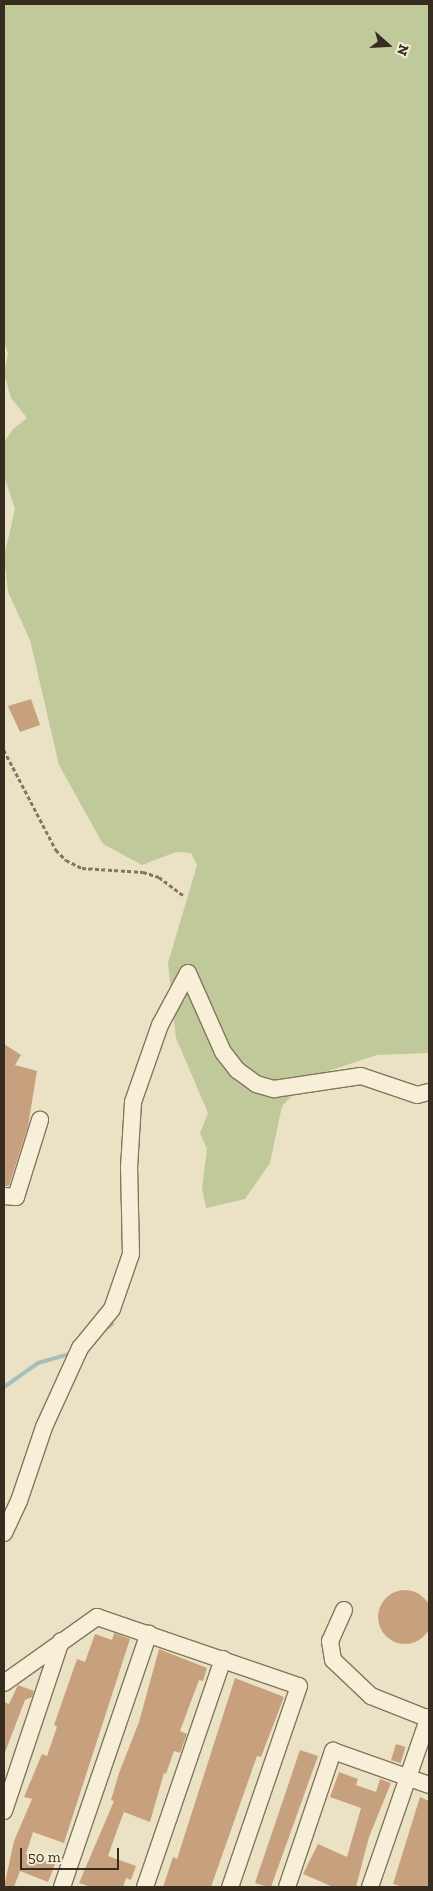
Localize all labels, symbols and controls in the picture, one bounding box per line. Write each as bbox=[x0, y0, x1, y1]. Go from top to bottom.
north arrow bbox=[363, 20, 413, 70]
text: N bbox=[393, 42, 412, 58]
scale bar bbox=[22, 1838, 121, 1870]
text: 50 m bbox=[28, 1848, 61, 1866]

